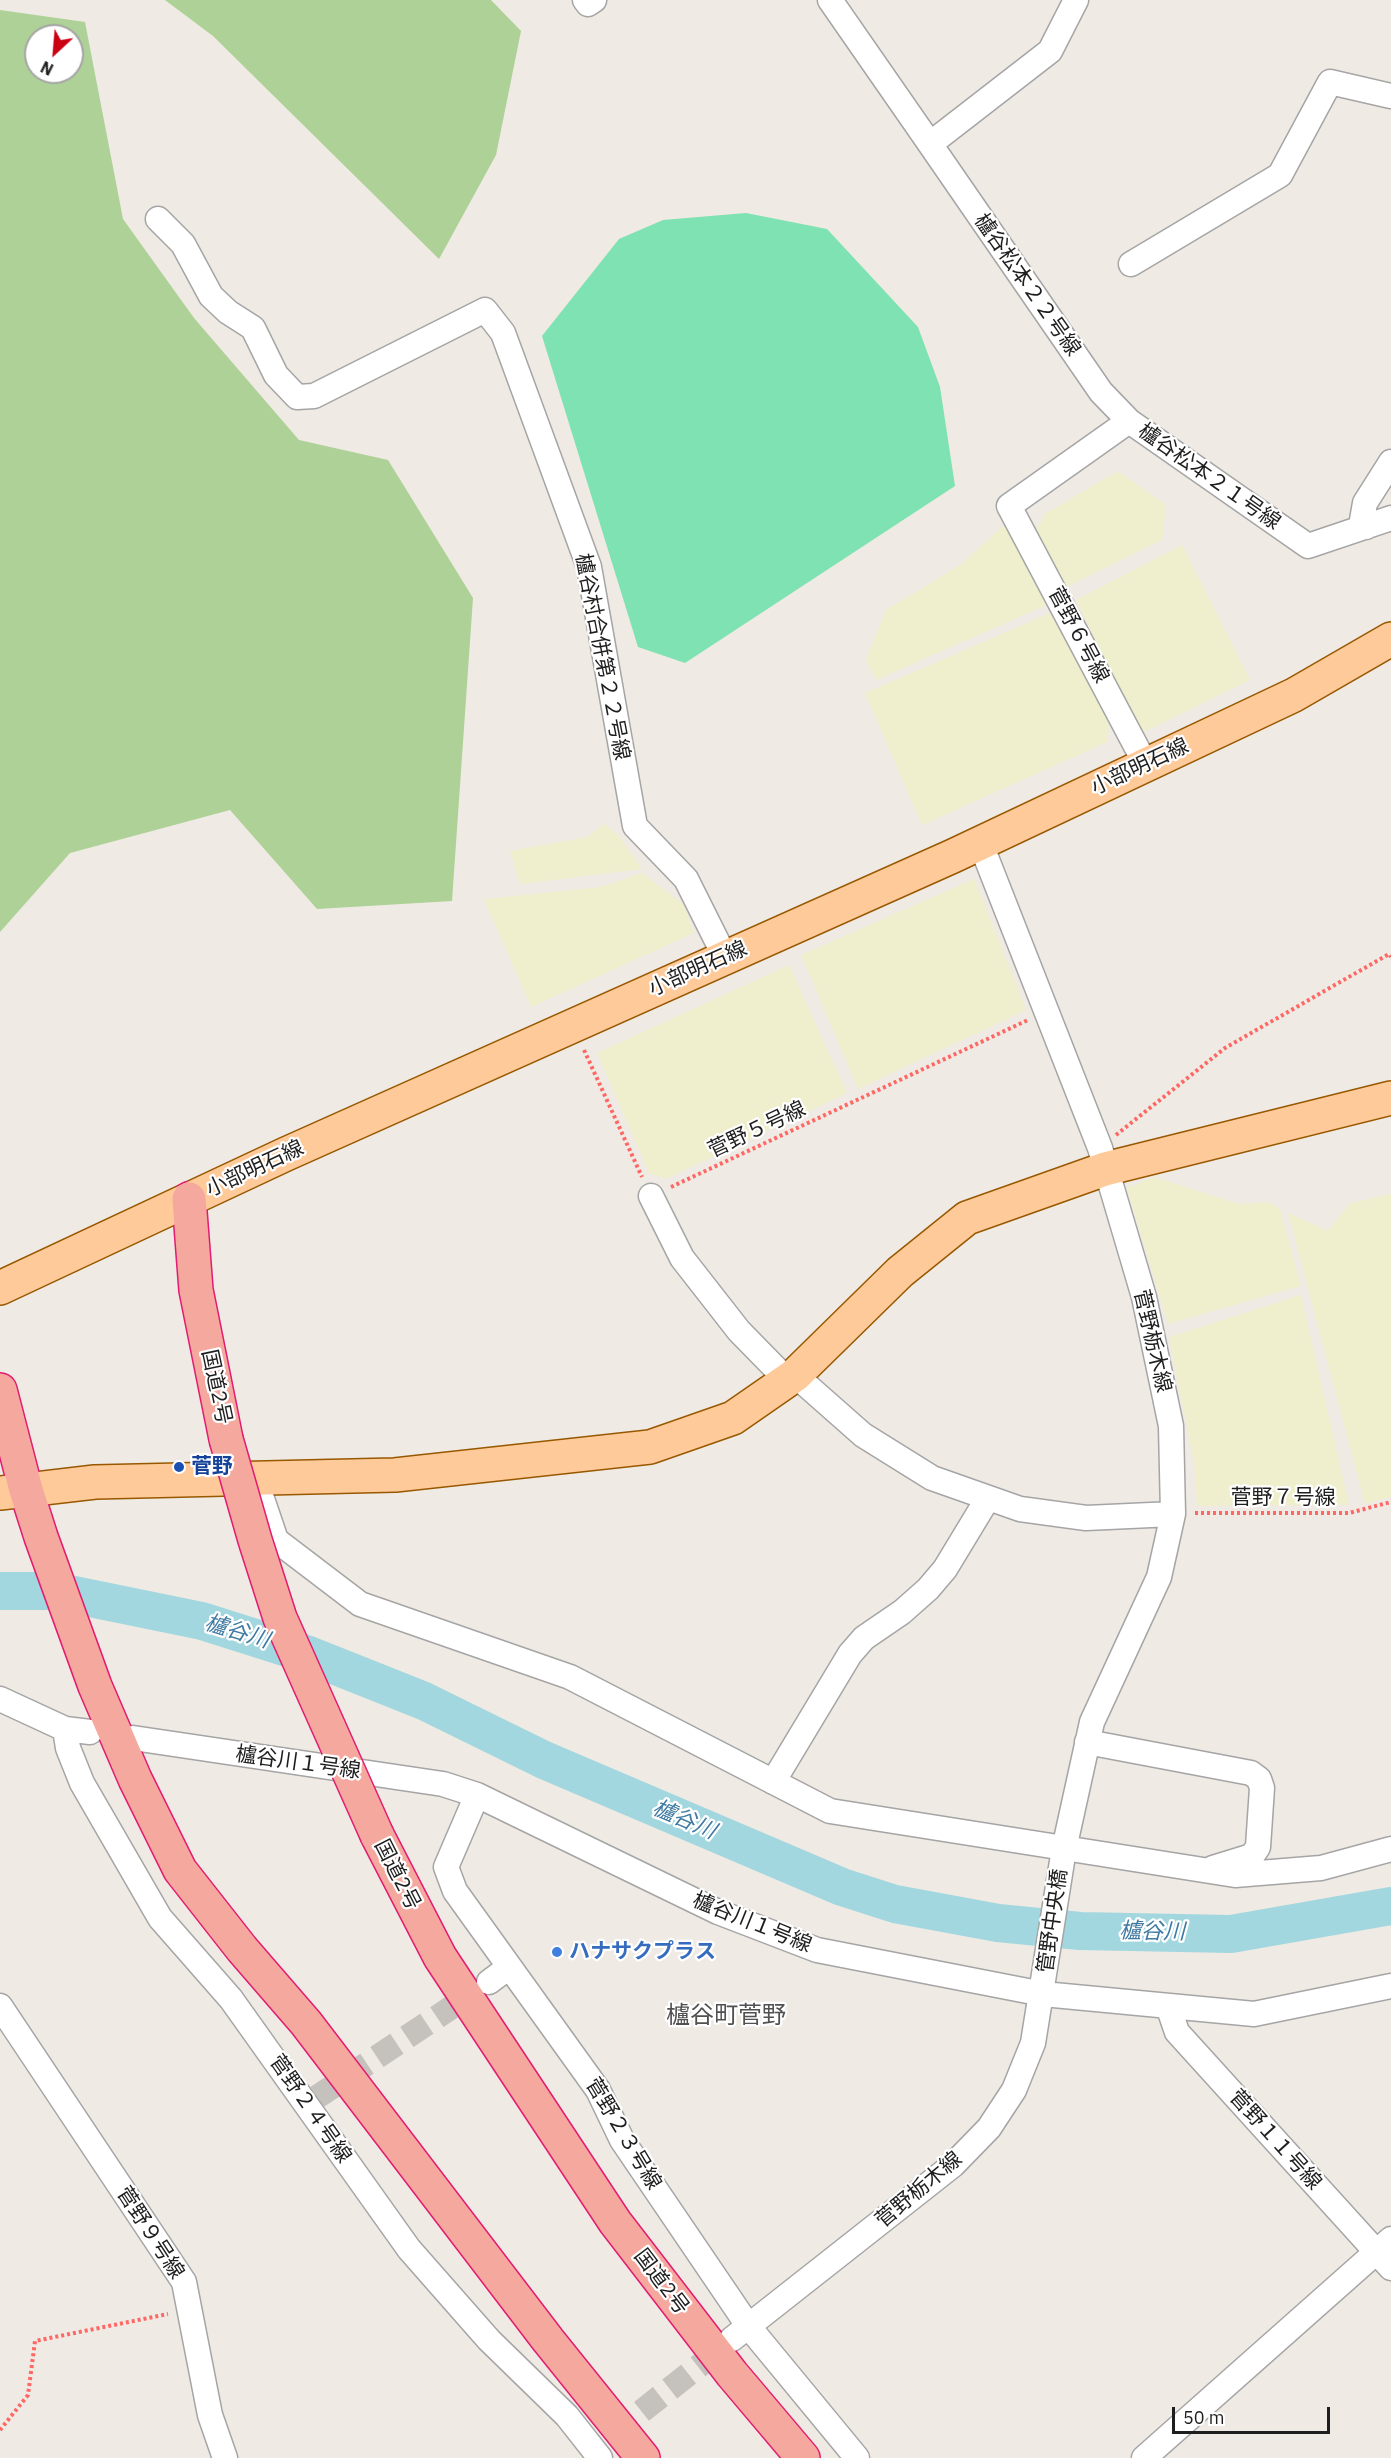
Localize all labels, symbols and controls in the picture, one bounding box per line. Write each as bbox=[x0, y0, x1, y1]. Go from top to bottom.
north arrow bbox=[24, 24, 84, 84]
text: N bbox=[37, 57, 57, 80]
street label: 櫨谷松本２２号線 bbox=[968, 209, 1086, 361]
street label: 櫨谷松本２１号線 bbox=[1133, 418, 1285, 536]
street label: 櫨谷村合併第２２号線 bbox=[570, 552, 634, 762]
street label: 菅野６号線 bbox=[1042, 583, 1114, 687]
street label: 小部明石線 bbox=[1087, 733, 1193, 801]
street label: 小部明石線 bbox=[645, 936, 751, 1002]
street label: 菅野５号線 bbox=[704, 1096, 810, 1164]
street label: 小部明石線 bbox=[202, 1135, 308, 1203]
street label: 菅野栃木線 bbox=[1128, 1287, 1176, 1395]
street label: 国道2号 bbox=[196, 1347, 236, 1427]
place label: 菅野 bbox=[191, 1454, 233, 1480]
marker: 菅野 bbox=[172, 1460, 186, 1474]
street label: 菅野７号線 bbox=[1231, 1485, 1335, 1511]
water label: 櫨谷川 bbox=[202, 1610, 272, 1654]
street label: 櫨谷川１号線 bbox=[234, 1742, 362, 1784]
water label: 櫨谷川 bbox=[648, 1795, 720, 1845]
street label: 国道2号 bbox=[369, 1836, 425, 1914]
street label: 管野中央橋 bbox=[1033, 1867, 1073, 1975]
street label: 櫨谷川１号線 bbox=[689, 1888, 815, 1958]
water label: 櫨谷川 bbox=[1119, 1918, 1185, 1946]
place label: ハナサクプラス bbox=[569, 1939, 716, 1965]
marker: ハナサクプラス bbox=[550, 1945, 564, 1959]
district label: 櫨谷町菅野 bbox=[666, 2002, 786, 2030]
street label: 菅野２４号線 bbox=[264, 2050, 356, 2168]
street label: 菅野２３号線 bbox=[580, 2074, 666, 2194]
street label: 菅野１１号線 bbox=[1223, 2085, 1327, 2195]
street label: 菅野栃木線 bbox=[871, 2147, 967, 2233]
street label: 菅野９号線 bbox=[111, 2182, 189, 2284]
street label: 国道2号 bbox=[628, 2244, 694, 2320]
scale bar bbox=[1175, 2395, 1332, 2433]
text: 50 m bbox=[1183, 2406, 1225, 2429]

